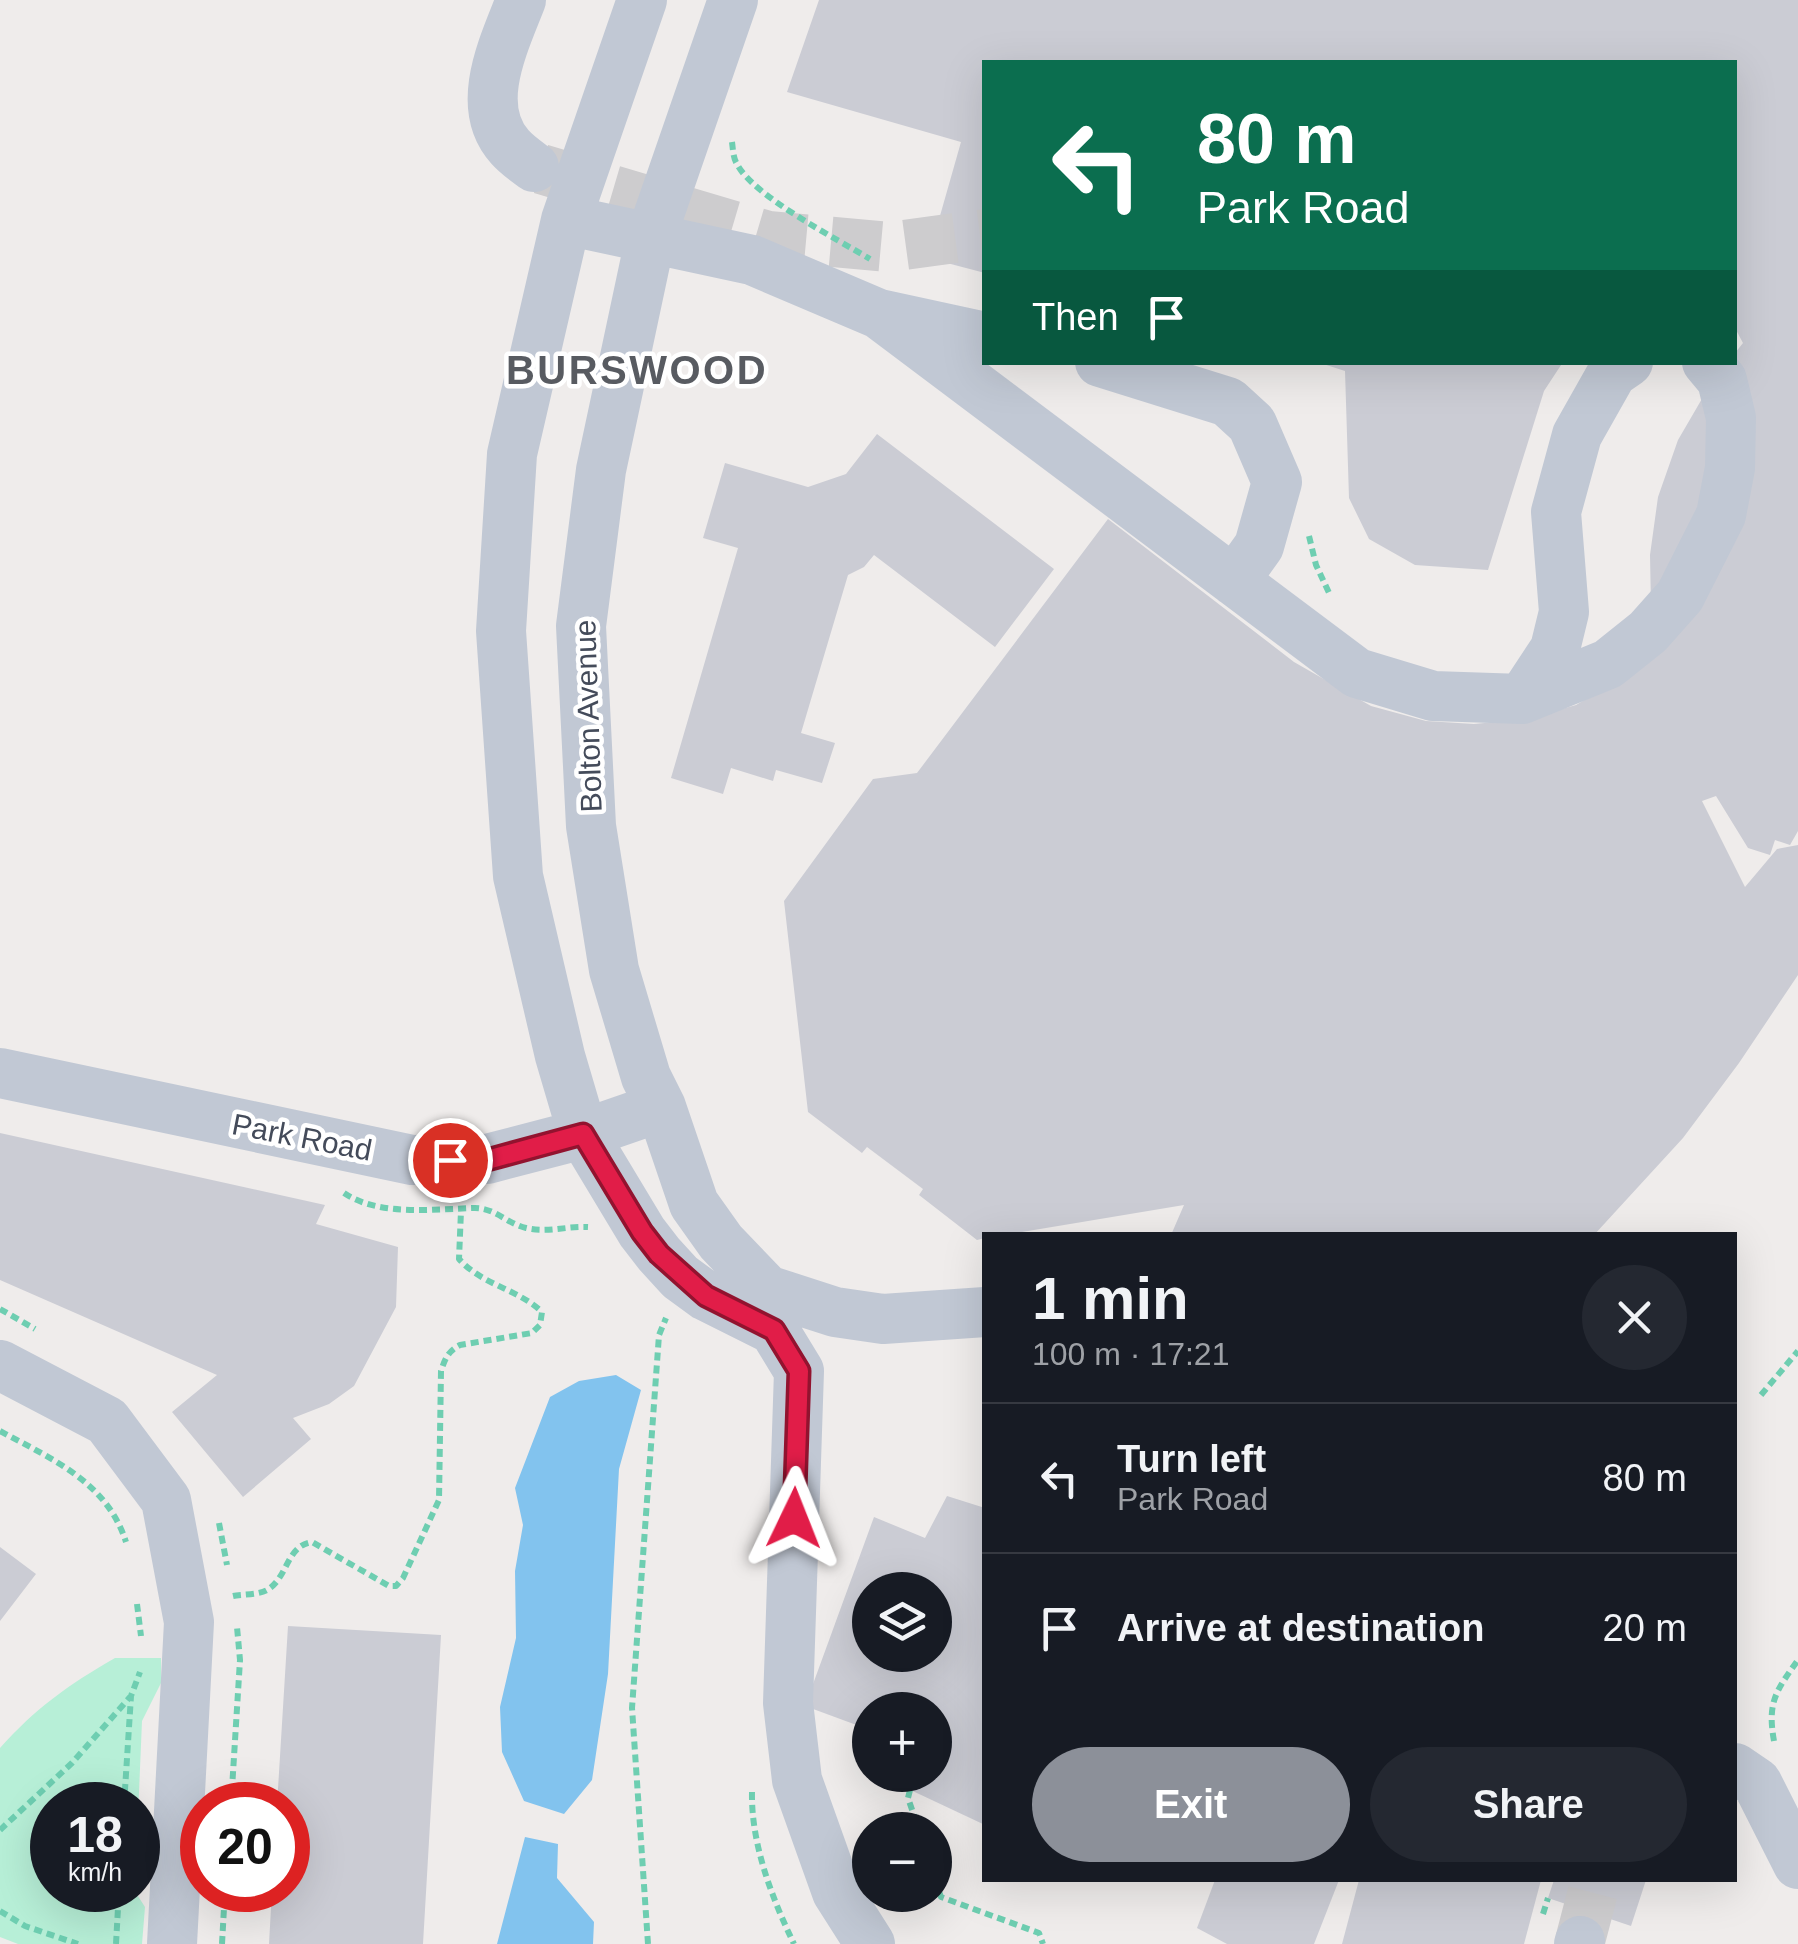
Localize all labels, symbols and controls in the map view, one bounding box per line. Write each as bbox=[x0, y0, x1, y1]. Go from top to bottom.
icon: left bbox=[1032, 100, 1162, 230]
text: 80 m bbox=[1197, 100, 1357, 178]
text: Park Road bbox=[1197, 182, 1410, 233]
icon: arrive bbox=[1139, 290, 1194, 345]
text: Then bbox=[1032, 296, 1119, 338]
district label: BURSWOOD bbox=[506, 348, 768, 392]
street label: Bolton Avenue bbox=[568, 619, 608, 813]
street label: Park Road bbox=[229, 1107, 375, 1167]
pin bbox=[408, 1118, 493, 1203]
icon: arrive bbox=[423, 1133, 478, 1188]
text: 1 min bbox=[1032, 1265, 1189, 1332]
button: close bbox=[1582, 1265, 1687, 1370]
text: 100 m · 17:21 bbox=[1032, 1336, 1229, 1372]
text: Turn left bbox=[1117, 1438, 1266, 1480]
icon: left bbox=[1032, 1451, 1087, 1506]
text: 80 m bbox=[1603, 1457, 1687, 1499]
position arrow bbox=[742, 1466, 846, 1570]
text: Park Road bbox=[1117, 1481, 1268, 1517]
map controls bbox=[852, 1572, 952, 1912]
button: layers bbox=[852, 1572, 952, 1672]
icon: arrive bbox=[1032, 1601, 1087, 1656]
text: Arrive at destination bbox=[1117, 1607, 1484, 1649]
text: 20 m bbox=[1603, 1607, 1687, 1649]
button: + bbox=[852, 1692, 952, 1792]
button: Exit bbox=[1032, 1747, 1350, 1862]
button: Share bbox=[1370, 1747, 1687, 1862]
speed limit sign: 20 bbox=[180, 1782, 310, 1912]
text: 18 bbox=[67, 1807, 123, 1863]
button: − bbox=[852, 1812, 952, 1912]
text: km/h bbox=[68, 1858, 122, 1886]

